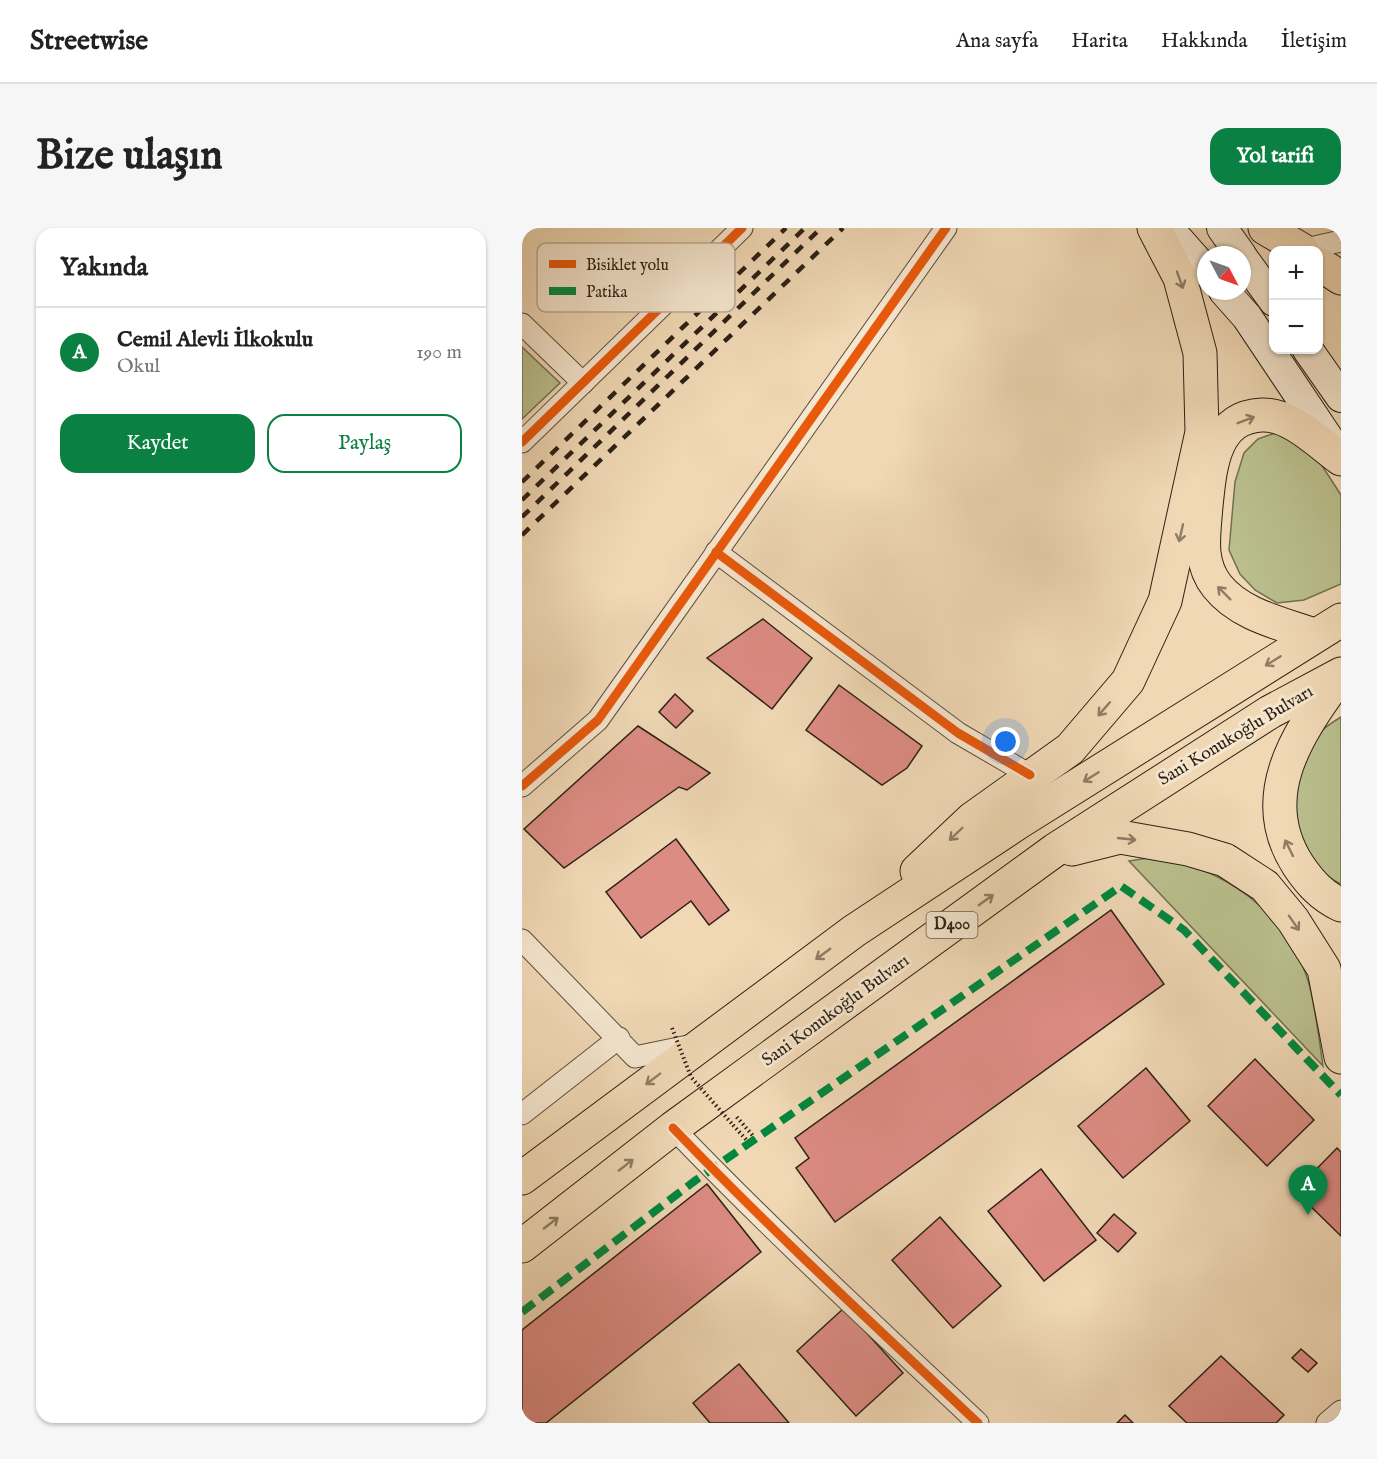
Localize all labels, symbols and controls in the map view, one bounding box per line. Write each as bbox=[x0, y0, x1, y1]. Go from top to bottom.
text: Streetwise bbox=[30, 24, 148, 59]
text: Ana sayfa bbox=[956, 28, 1038, 55]
text: Harita bbox=[1071, 28, 1128, 55]
text: Hakkında bbox=[1161, 28, 1248, 55]
text: İletişim bbox=[1281, 28, 1347, 55]
button: Yol tarifi bbox=[1210, 128, 1341, 185]
text: Bize ulaşın bbox=[36, 130, 223, 183]
legend bbox=[537, 243, 735, 312]
north arrow bbox=[1197, 246, 1251, 300]
map controls bbox=[1269, 246, 1323, 354]
button: + bbox=[1269, 246, 1323, 300]
text: Yakında bbox=[60, 251, 148, 284]
text: Bisiklet yolu bbox=[586, 256, 669, 276]
one-way arrow bbox=[1176, 271, 1187, 289]
text: Patika bbox=[586, 283, 627, 303]
button: − bbox=[1269, 300, 1323, 354]
text: Cemil Alevli İlkokulu bbox=[117, 326, 313, 354]
text: A bbox=[73, 340, 86, 365]
text: 190 m bbox=[416, 340, 462, 365]
text: Okul bbox=[117, 354, 160, 379]
button: Kaydet bbox=[60, 414, 255, 473]
button: Paylaş bbox=[267, 414, 462, 473]
one-way arrow bbox=[1236, 414, 1254, 425]
one-way arrow bbox=[1174, 523, 1186, 542]
one-way arrow bbox=[1217, 585, 1231, 600]
one-way arrow bbox=[1265, 655, 1282, 667]
street label: Sani Konukoğlu Bulvarı bbox=[1154, 681, 1318, 791]
one-way arrow bbox=[1097, 701, 1111, 716]
your location bbox=[991, 727, 1020, 756]
one-way arrow bbox=[1082, 770, 1099, 783]
one-way arrow bbox=[948, 827, 963, 842]
one-way arrow bbox=[1117, 834, 1136, 845]
one-way arrow bbox=[1282, 839, 1294, 857]
one-way arrow bbox=[978, 894, 994, 906]
road number: D400 bbox=[926, 912, 978, 938]
one-way arrow bbox=[1288, 914, 1300, 930]
one-way arrow bbox=[816, 948, 832, 960]
street label: Sani Konukoğlu Bulvarı bbox=[758, 950, 914, 1072]
one-way arrow bbox=[645, 1073, 661, 1086]
one-way arrow bbox=[618, 1158, 634, 1171]
pin: A bbox=[1288, 1166, 1328, 1215]
one-way arrow bbox=[543, 1217, 559, 1230]

